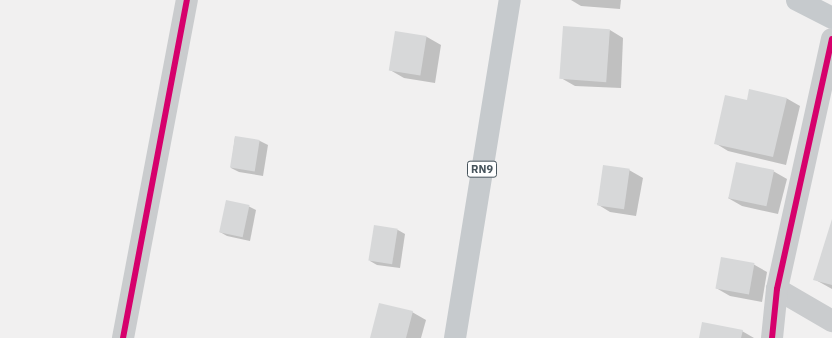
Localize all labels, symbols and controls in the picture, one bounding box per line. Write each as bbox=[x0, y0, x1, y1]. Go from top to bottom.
road number: RN9 bbox=[467, 160, 497, 178]

